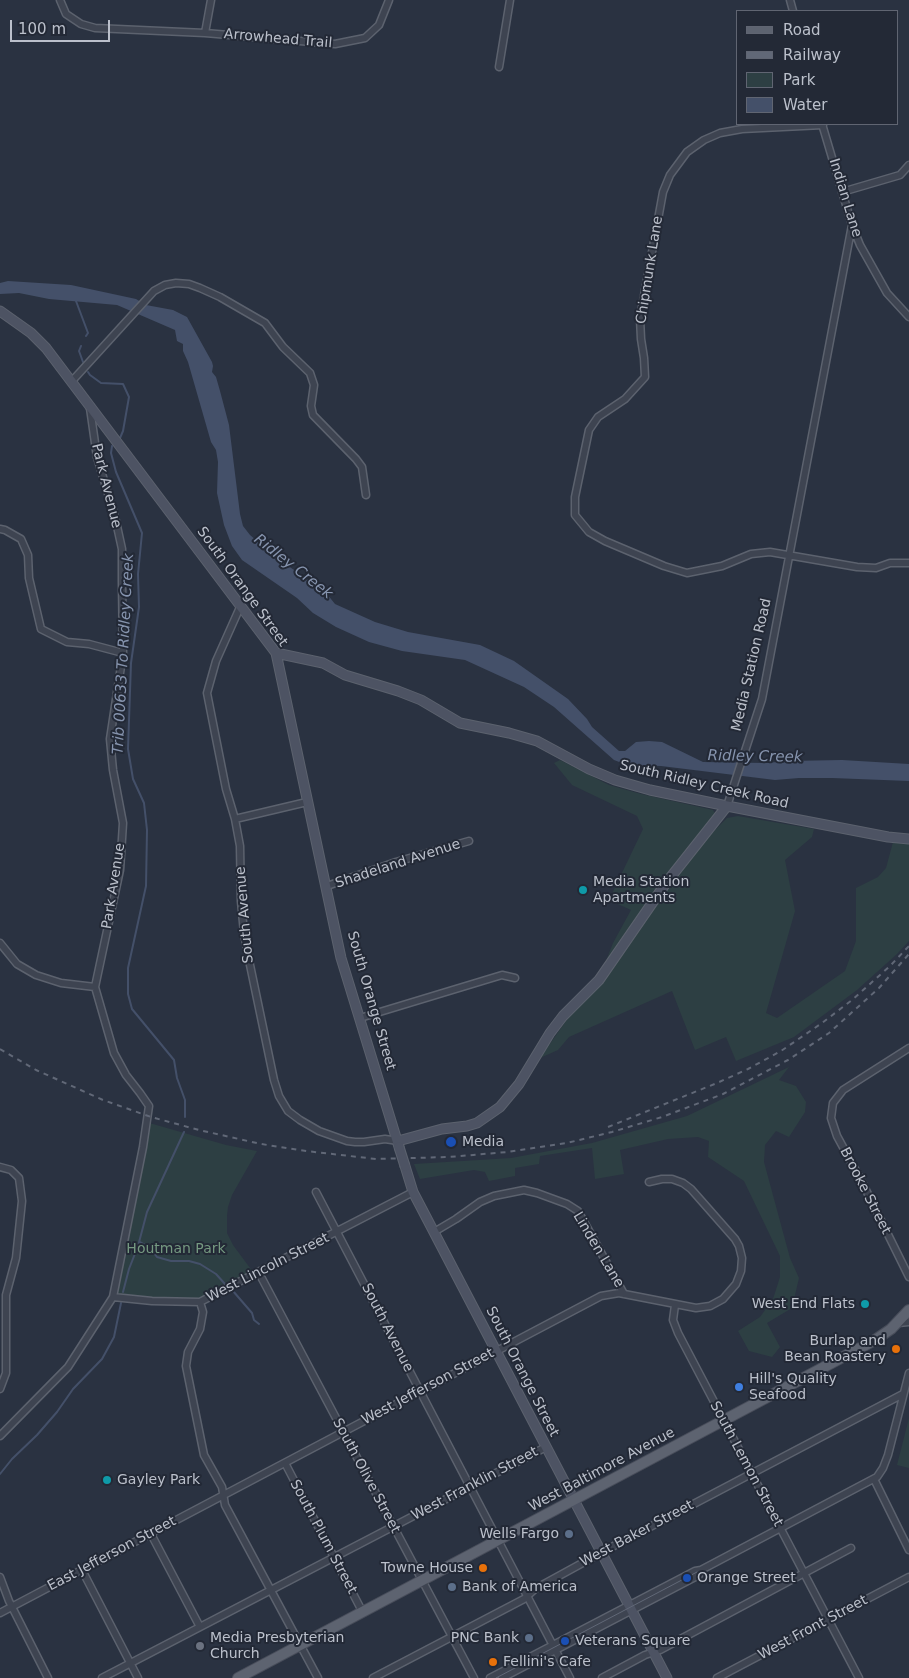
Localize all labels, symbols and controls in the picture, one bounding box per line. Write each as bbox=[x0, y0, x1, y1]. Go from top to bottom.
scale bar bbox=[12, 10, 112, 42]
legend bbox=[736, 10, 899, 125]
text: 100 m bbox=[18, 20, 66, 38]
text: Road bbox=[783, 21, 821, 39]
street label: Arrowhead Trail bbox=[223, 26, 333, 52]
text: Railway bbox=[783, 46, 841, 64]
text: Park bbox=[783, 71, 815, 89]
text: Water bbox=[783, 96, 827, 114]
street label: Indian Lane bbox=[825, 157, 865, 239]
street label: Chipmunk Lane bbox=[633, 215, 667, 325]
street label: Park Avenue bbox=[87, 442, 125, 530]
street label: South Orange Street bbox=[193, 524, 291, 650]
water label: Ridley Creek bbox=[250, 531, 336, 603]
water label: Trib 00633 To Ridley Creek bbox=[110, 553, 138, 755]
street label: Media Station Road bbox=[729, 597, 775, 733]
water label: Ridley Creek bbox=[707, 747, 803, 767]
street label: South Ridley Creek Road bbox=[618, 757, 790, 813]
street label: Shadeland Avenue bbox=[333, 836, 463, 892]
street label: Park Avenue bbox=[99, 842, 129, 930]
street label: South Avenue bbox=[232, 866, 258, 964]
place label: Media Station Apartments bbox=[593, 874, 689, 906]
marker: Media Station Apartments bbox=[577, 884, 589, 896]
street label: South Orange Street bbox=[343, 930, 399, 1072]
place label: Media bbox=[462, 1134, 504, 1150]
marker: Media bbox=[444, 1135, 458, 1149]
street label: Brooke Street bbox=[836, 1145, 894, 1237]
street label: Linden Lane bbox=[569, 1209, 627, 1291]
street label: West Lincoln Street bbox=[204, 1230, 332, 1306]
park label: Houtman Park bbox=[126, 1241, 226, 1257]
street label: South Avenue bbox=[357, 1281, 417, 1375]
place label: West End Flats bbox=[752, 1296, 855, 1312]
marker: West End Flats bbox=[859, 1298, 871, 1310]
street label: South Orange Street bbox=[482, 1304, 562, 1440]
place label: Burlap and Bean Roastery bbox=[784, 1333, 886, 1365]
marker: Burlap and Bean Roastery bbox=[890, 1343, 902, 1355]
street label: West Jefferson Street bbox=[359, 1345, 497, 1429]
place label: Hill's Quality Seafood bbox=[749, 1371, 837, 1404]
marker: Hill's Quality Seafood bbox=[733, 1381, 745, 1393]
street label: South Lemon Street bbox=[706, 1399, 786, 1529]
street label: South Olive Street bbox=[329, 1416, 403, 1536]
street label: West Baltimore Avenue bbox=[526, 1424, 678, 1516]
street label: West Franklin Street bbox=[409, 1444, 541, 1524]
place label: Gayley Park bbox=[117, 1472, 200, 1488]
marker: Gayley Park bbox=[101, 1474, 113, 1486]
street label: South Plum Street bbox=[286, 1477, 360, 1597]
street label: West Baker Street bbox=[577, 1497, 697, 1571]
street label: East Jefferson Street bbox=[45, 1513, 179, 1595]
place label: Wells Fargo bbox=[480, 1526, 559, 1542]
marker: Wells Fargo bbox=[563, 1528, 575, 1540]
place label: Towne House bbox=[381, 1560, 473, 1576]
marker: Towne House bbox=[477, 1562, 489, 1574]
place label: Orange Street bbox=[697, 1570, 796, 1586]
marker: Orange Street bbox=[681, 1572, 693, 1584]
place label: Bank of America bbox=[462, 1579, 577, 1595]
marker: Bank of America bbox=[446, 1581, 458, 1593]
street label: West Front Street bbox=[756, 1592, 870, 1664]
place label: Media Presbyterian Church bbox=[210, 1630, 344, 1662]
place label: PNC Bank bbox=[451, 1630, 519, 1646]
marker: PNC Bank bbox=[523, 1632, 535, 1644]
place label: Veterans Square bbox=[575, 1633, 690, 1649]
marker: Veterans Square bbox=[559, 1635, 571, 1647]
marker: Media Presbyterian Church bbox=[194, 1640, 206, 1652]
place label: Fellini's Cafe bbox=[503, 1654, 591, 1670]
marker: Fellini's Cafe bbox=[487, 1656, 499, 1668]

